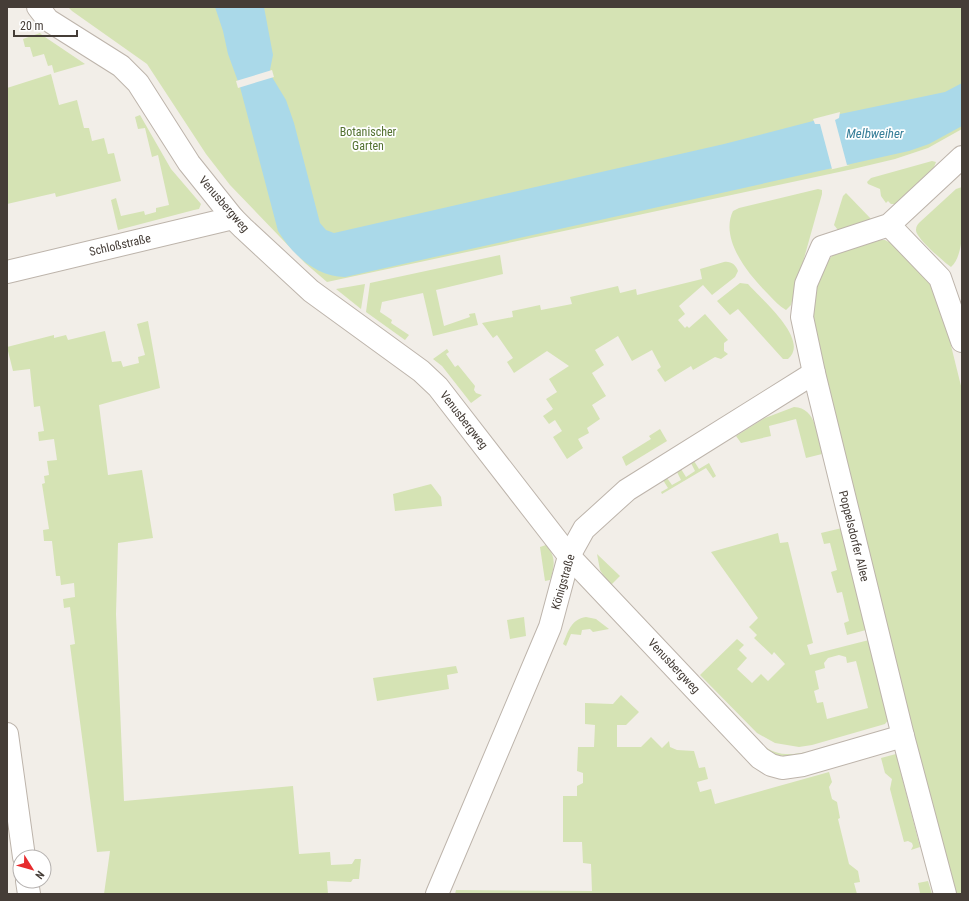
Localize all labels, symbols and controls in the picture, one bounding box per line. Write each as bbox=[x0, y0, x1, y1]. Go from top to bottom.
scale bar bbox=[14, 12, 77, 38]
text: 20 m bbox=[20, 19, 44, 33]
park label: Botanischer Garten bbox=[340, 125, 397, 153]
water label: Melbweiher bbox=[846, 126, 905, 141]
street label: Venusbergweg bbox=[196, 173, 252, 235]
street label: Schloßstraße bbox=[88, 231, 152, 259]
street label: Venusbergweg bbox=[437, 388, 491, 452]
street label: Poppelsdorfer Allee bbox=[836, 489, 872, 583]
street label: Königstraße bbox=[548, 552, 578, 611]
street label: Venusbergweg bbox=[645, 636, 703, 696]
north arrow bbox=[12, 849, 52, 889]
text: N bbox=[32, 868, 47, 882]

